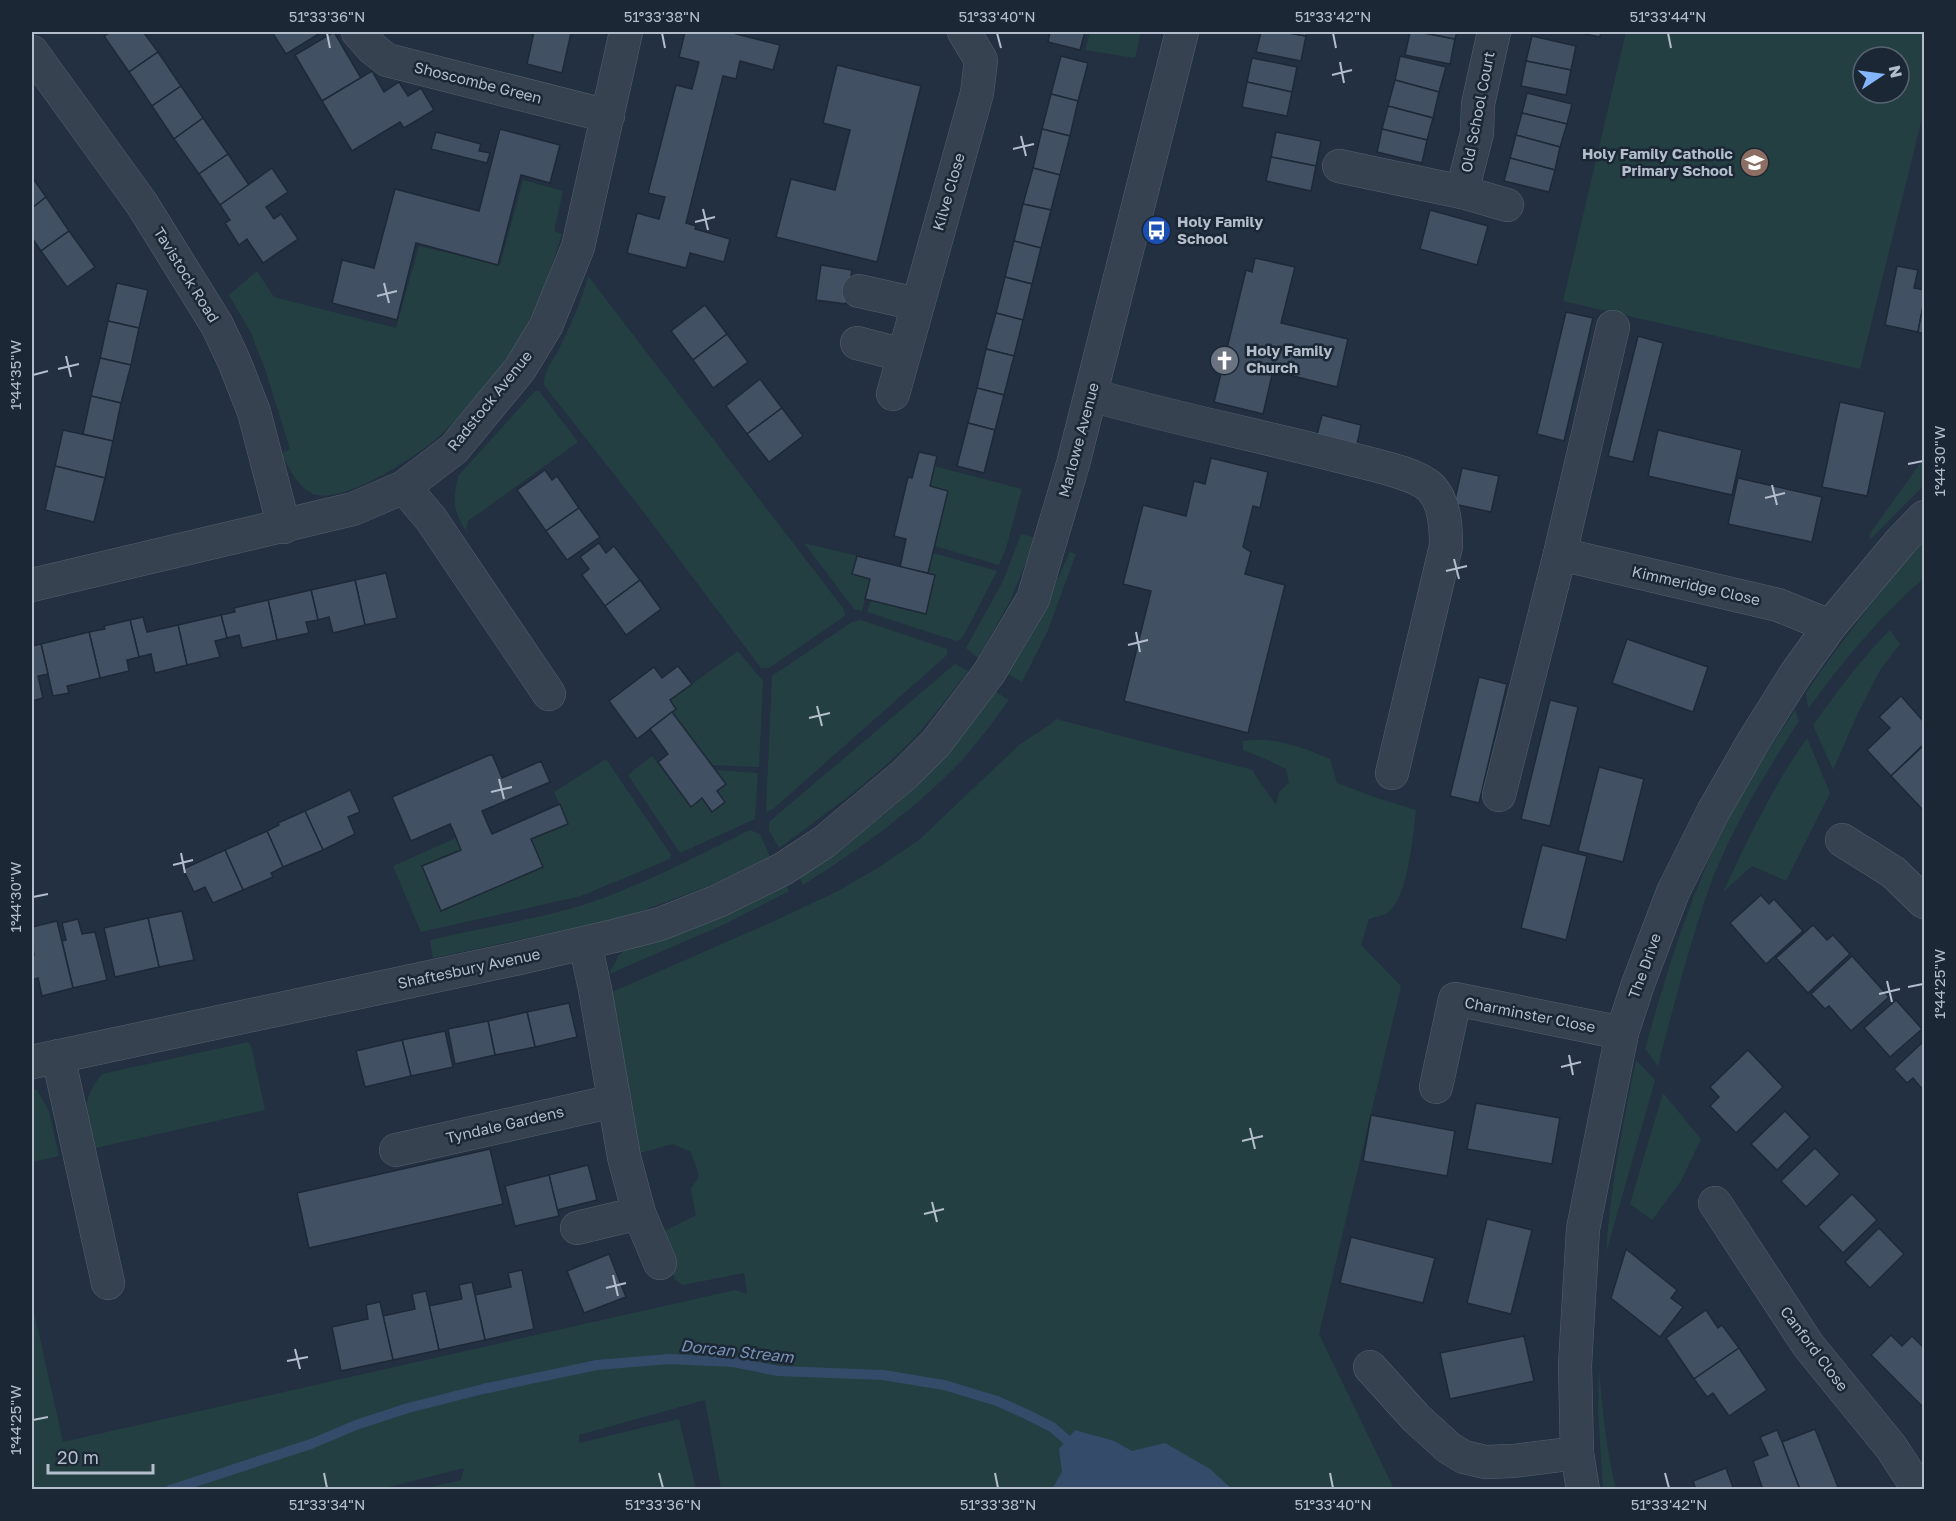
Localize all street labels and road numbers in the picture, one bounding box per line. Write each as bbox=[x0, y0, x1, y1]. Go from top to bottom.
street label: Old School Court bbox=[1456, 50, 1498, 174]
street label: Shoscombe Green bbox=[413, 57, 544, 107]
street label: Kilve Close bbox=[928, 151, 968, 233]
street label: Tavistock Road bbox=[150, 224, 223, 325]
street label: Radstock Avenue bbox=[443, 346, 535, 454]
street label: Marlowe Avenue bbox=[1054, 380, 1102, 499]
street label: Kimmeridge Close bbox=[1630, 562, 1762, 609]
street label: The Drive bbox=[1624, 930, 1664, 1001]
street label: Shaftesbury Avenue bbox=[396, 944, 542, 992]
street label: Charminster Close bbox=[1463, 992, 1597, 1036]
street label: Tyndale Gardens bbox=[444, 1102, 565, 1146]
street label: Canford Close bbox=[1777, 1302, 1853, 1395]

